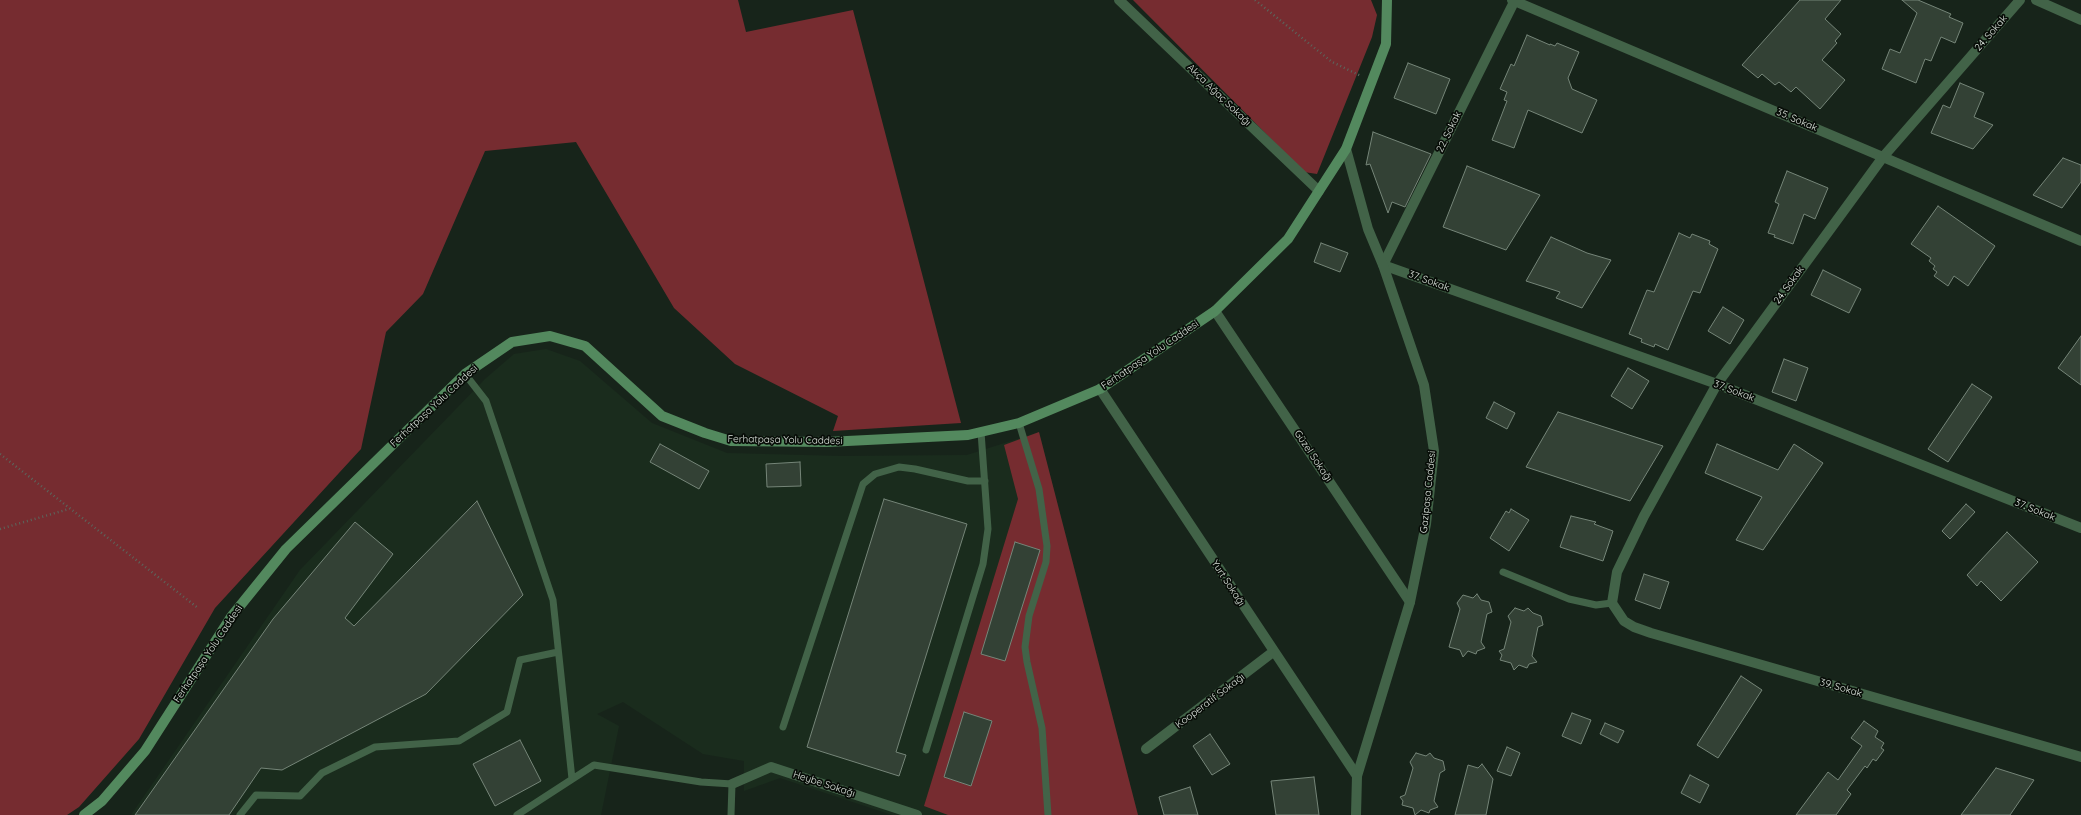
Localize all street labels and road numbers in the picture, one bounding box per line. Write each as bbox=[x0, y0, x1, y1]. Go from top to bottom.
street label: 24. Sokak bbox=[1972, 13, 2010, 53]
street label: Akça Ağaç Sokağı bbox=[1185, 62, 1253, 128]
street label: 35. Sokak bbox=[1775, 106, 1819, 134]
street label: 22. Sokak bbox=[1434, 110, 1464, 154]
street label: 24. Sokak bbox=[1771, 264, 1807, 306]
street label: 37. Sokak bbox=[1407, 268, 1451, 294]
street label: Ferhatpaşa Yolu Caddesi bbox=[1099, 318, 1201, 392]
street label: Ferhatpaşa Yolu Caddesi bbox=[388, 362, 480, 450]
street label: 37. Sokak bbox=[1712, 378, 1756, 404]
street label: Güzel Sokağı bbox=[1291, 428, 1335, 484]
street label: Ferhatpaşa Yolu Caddesi bbox=[727, 433, 843, 447]
street label: Gazipaşa Caddesi bbox=[1418, 450, 1438, 534]
street label: 37. Sokak bbox=[2013, 496, 2057, 524]
street label: Yurt Sokağı bbox=[1209, 558, 1247, 608]
street label: Ferhatpaşa Yolu Caddesi bbox=[171, 603, 245, 705]
street label: Kooperatif Sokağı bbox=[1173, 671, 1247, 731]
street label: 39. Sokak bbox=[1819, 676, 1863, 700]
street label: Heybe Sokağı bbox=[792, 768, 856, 800]

